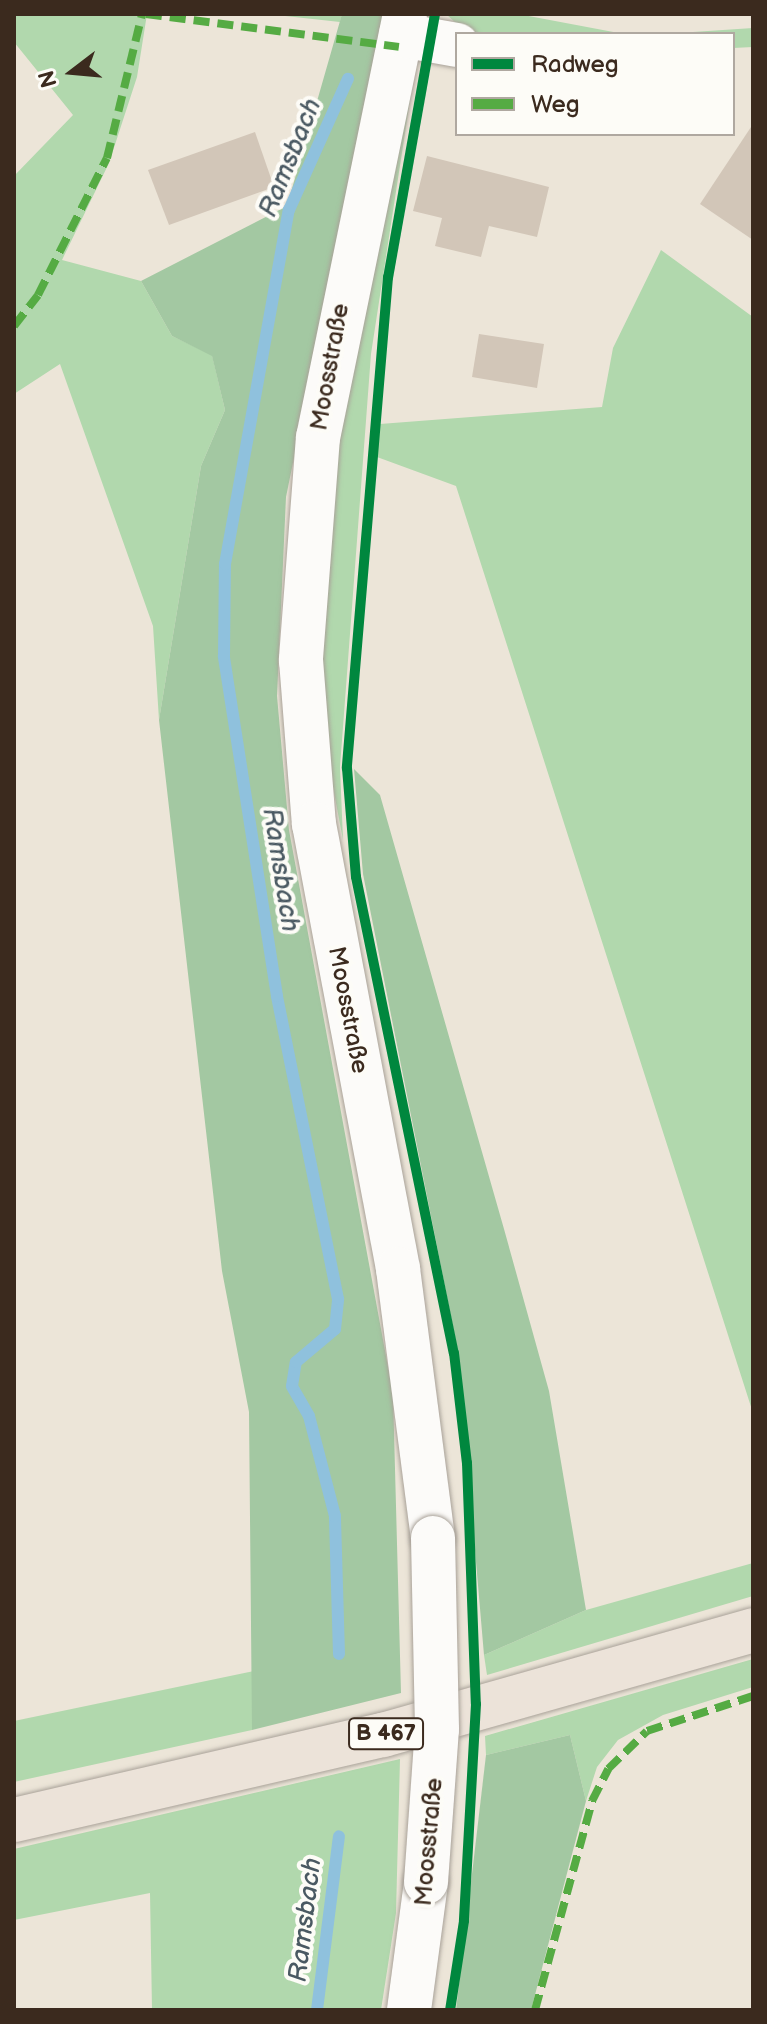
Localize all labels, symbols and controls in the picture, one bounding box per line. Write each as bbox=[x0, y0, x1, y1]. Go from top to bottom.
north arrow bbox=[32, 32, 112, 112]
legend bbox=[455, 32, 735, 136]
text: Radweg bbox=[531, 50, 618, 79]
text: N bbox=[33, 67, 64, 90]
text: Weg bbox=[531, 90, 580, 119]
water label: Ramsbach bbox=[253, 94, 329, 222]
street label: Moosstraße bbox=[305, 301, 355, 433]
water label: Ramsbach bbox=[255, 806, 305, 934]
street label: Moosstraße bbox=[322, 944, 374, 1076]
road number: B 467 bbox=[348, 1716, 424, 1752]
street label: Moosstraße bbox=[409, 1777, 449, 1907]
water label: Ramsbach bbox=[283, 1856, 329, 1984]

